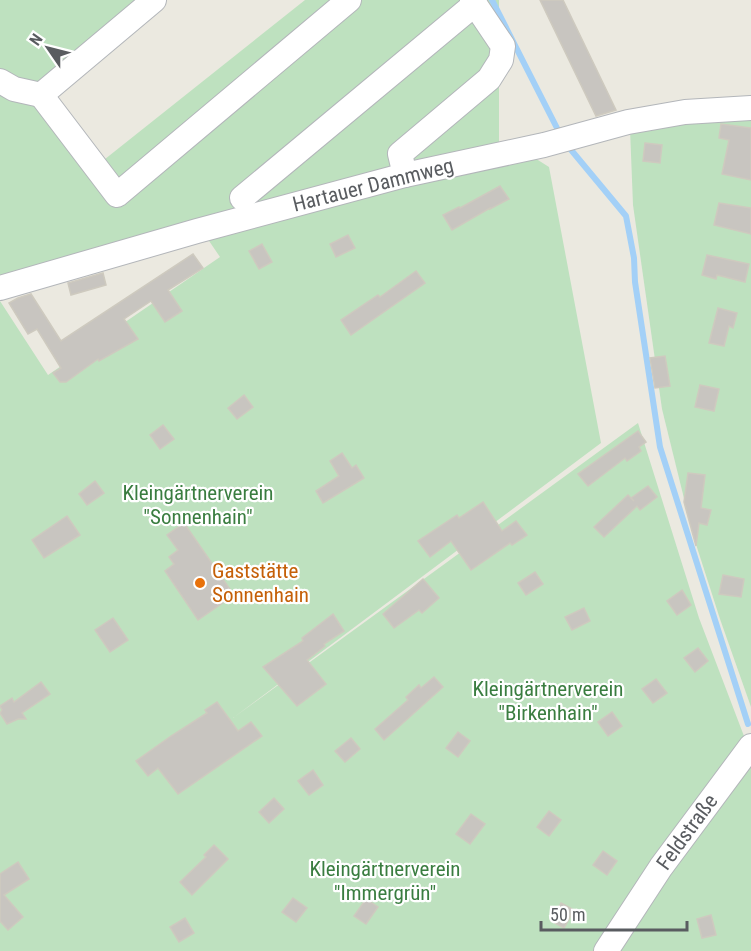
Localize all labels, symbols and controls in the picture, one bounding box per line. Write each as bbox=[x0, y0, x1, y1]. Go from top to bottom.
north arrow bbox=[18, 18, 78, 78]
text: N bbox=[26, 30, 47, 49]
street label: Hartauer Dammweg bbox=[290, 153, 456, 217]
park label: Kleingärtnerverein "Sonnenhain" bbox=[123, 481, 273, 529]
place label: Gaststätte Sonnenhain bbox=[212, 559, 309, 607]
marker: Gaststätte Sonnenhain bbox=[193, 576, 207, 590]
park label: Kleingärtnerverein "Birkenhain" bbox=[473, 677, 623, 725]
street label: Feldstraße bbox=[652, 789, 723, 874]
park label: Kleingärtnerverein "Immergrün" bbox=[310, 857, 460, 905]
scale bar bbox=[541, 894, 686, 932]
text: 50 m bbox=[550, 904, 585, 925]

